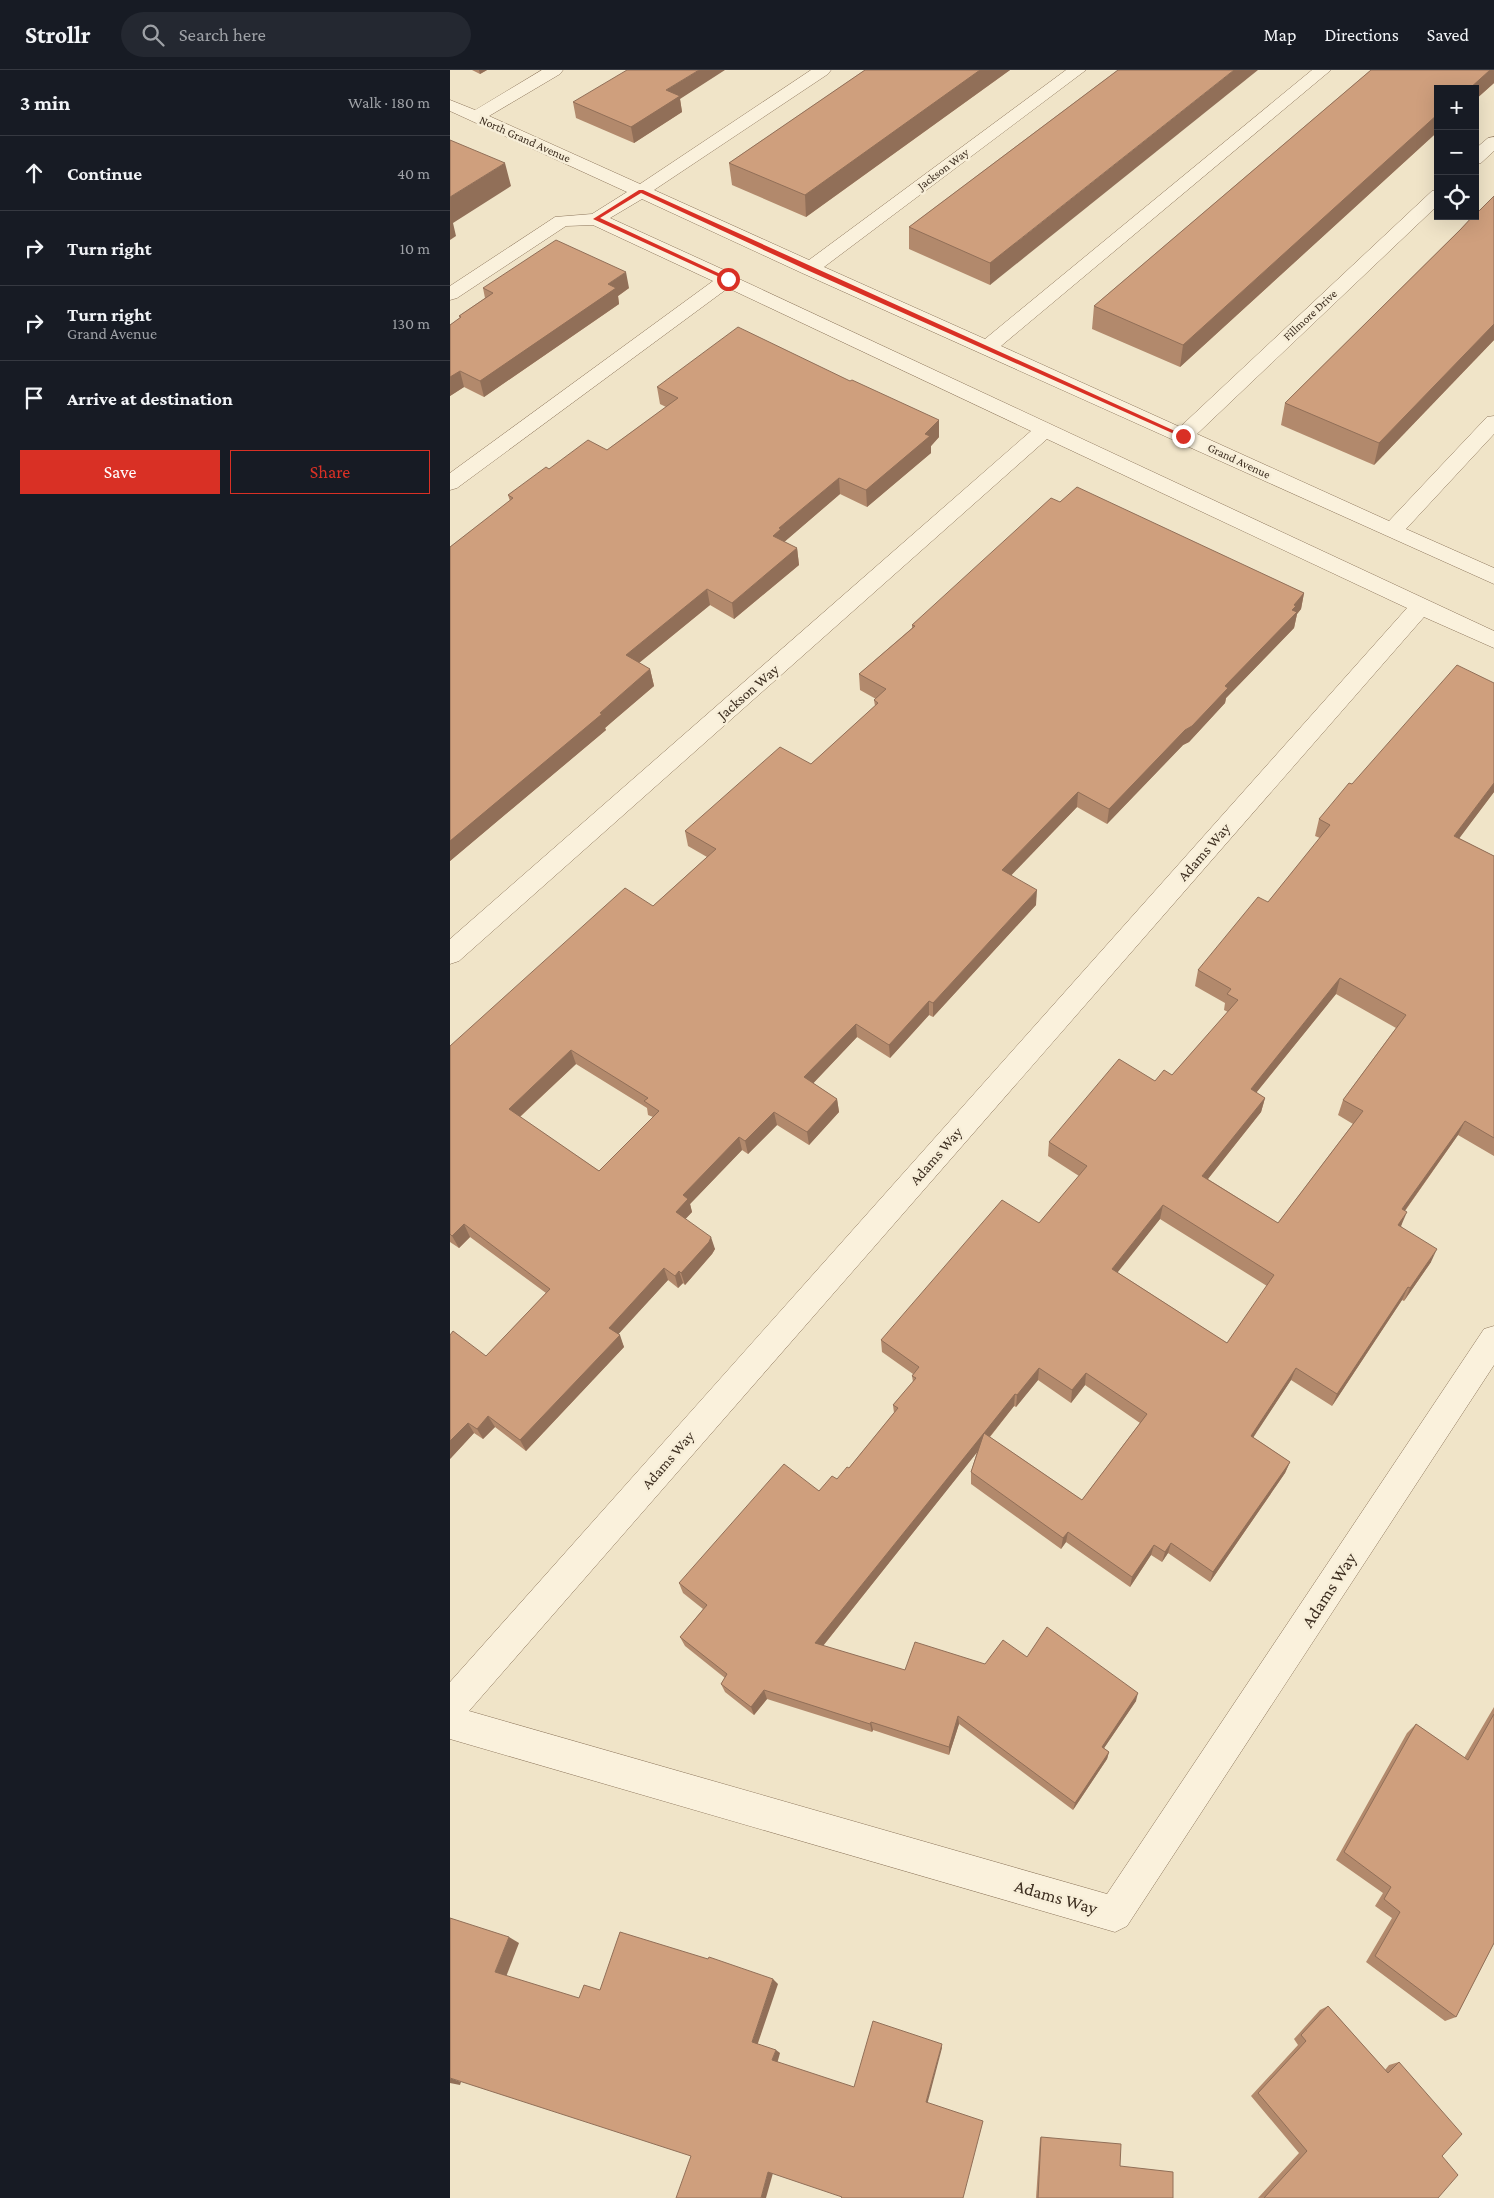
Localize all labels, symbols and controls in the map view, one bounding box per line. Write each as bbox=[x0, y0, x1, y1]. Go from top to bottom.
search box bbox=[121, 12, 471, 57]
text: Strollr bbox=[25, 21, 91, 48]
icon: search bbox=[139, 21, 167, 49]
text: Search here bbox=[179, 24, 266, 45]
text: Map bbox=[1264, 25, 1296, 45]
text: Directions bbox=[1324, 25, 1399, 45]
text: Saved bbox=[1427, 25, 1469, 45]
map controls bbox=[1434, 85, 1479, 220]
button: + bbox=[1434, 85, 1479, 130]
text: 3 min bbox=[20, 91, 70, 115]
text: Walk · 180 m bbox=[348, 94, 430, 111]
street label: North Grand Avenue bbox=[477, 113, 573, 165]
button: − bbox=[1434, 130, 1479, 175]
street label: Jackson Way bbox=[914, 145, 972, 193]
icon: ahead bbox=[20, 159, 48, 187]
text: Continue bbox=[67, 163, 142, 184]
text: 40 m bbox=[397, 165, 430, 182]
button: locate bbox=[1434, 175, 1479, 220]
icon: right bbox=[20, 234, 48, 262]
text: Turn right bbox=[67, 238, 152, 259]
text: 10 m bbox=[400, 240, 430, 257]
route start bbox=[717, 268, 740, 291]
street label: Fillmore Drive bbox=[1280, 287, 1340, 343]
text: Turn right bbox=[67, 304, 152, 325]
icon: right bbox=[20, 309, 48, 337]
text: 130 m bbox=[392, 315, 430, 332]
text: Grand Avenue bbox=[67, 325, 157, 342]
icon: arrive bbox=[20, 384, 48, 412]
text: Arrive at destination bbox=[67, 388, 233, 409]
route end bbox=[1172, 425, 1195, 448]
street label: Grand Avenue bbox=[1205, 440, 1273, 482]
button: Save bbox=[20, 450, 220, 494]
button: Share bbox=[230, 450, 430, 494]
street label: Jackson Way bbox=[713, 661, 783, 725]
street label: Adams Way bbox=[1175, 820, 1234, 885]
street label: Adams Way bbox=[907, 1124, 966, 1189]
street label: Adams Way bbox=[639, 1428, 698, 1493]
street label: Adams Way bbox=[1297, 1548, 1361, 1631]
street label: Adams Way bbox=[1012, 1876, 1100, 1919]

